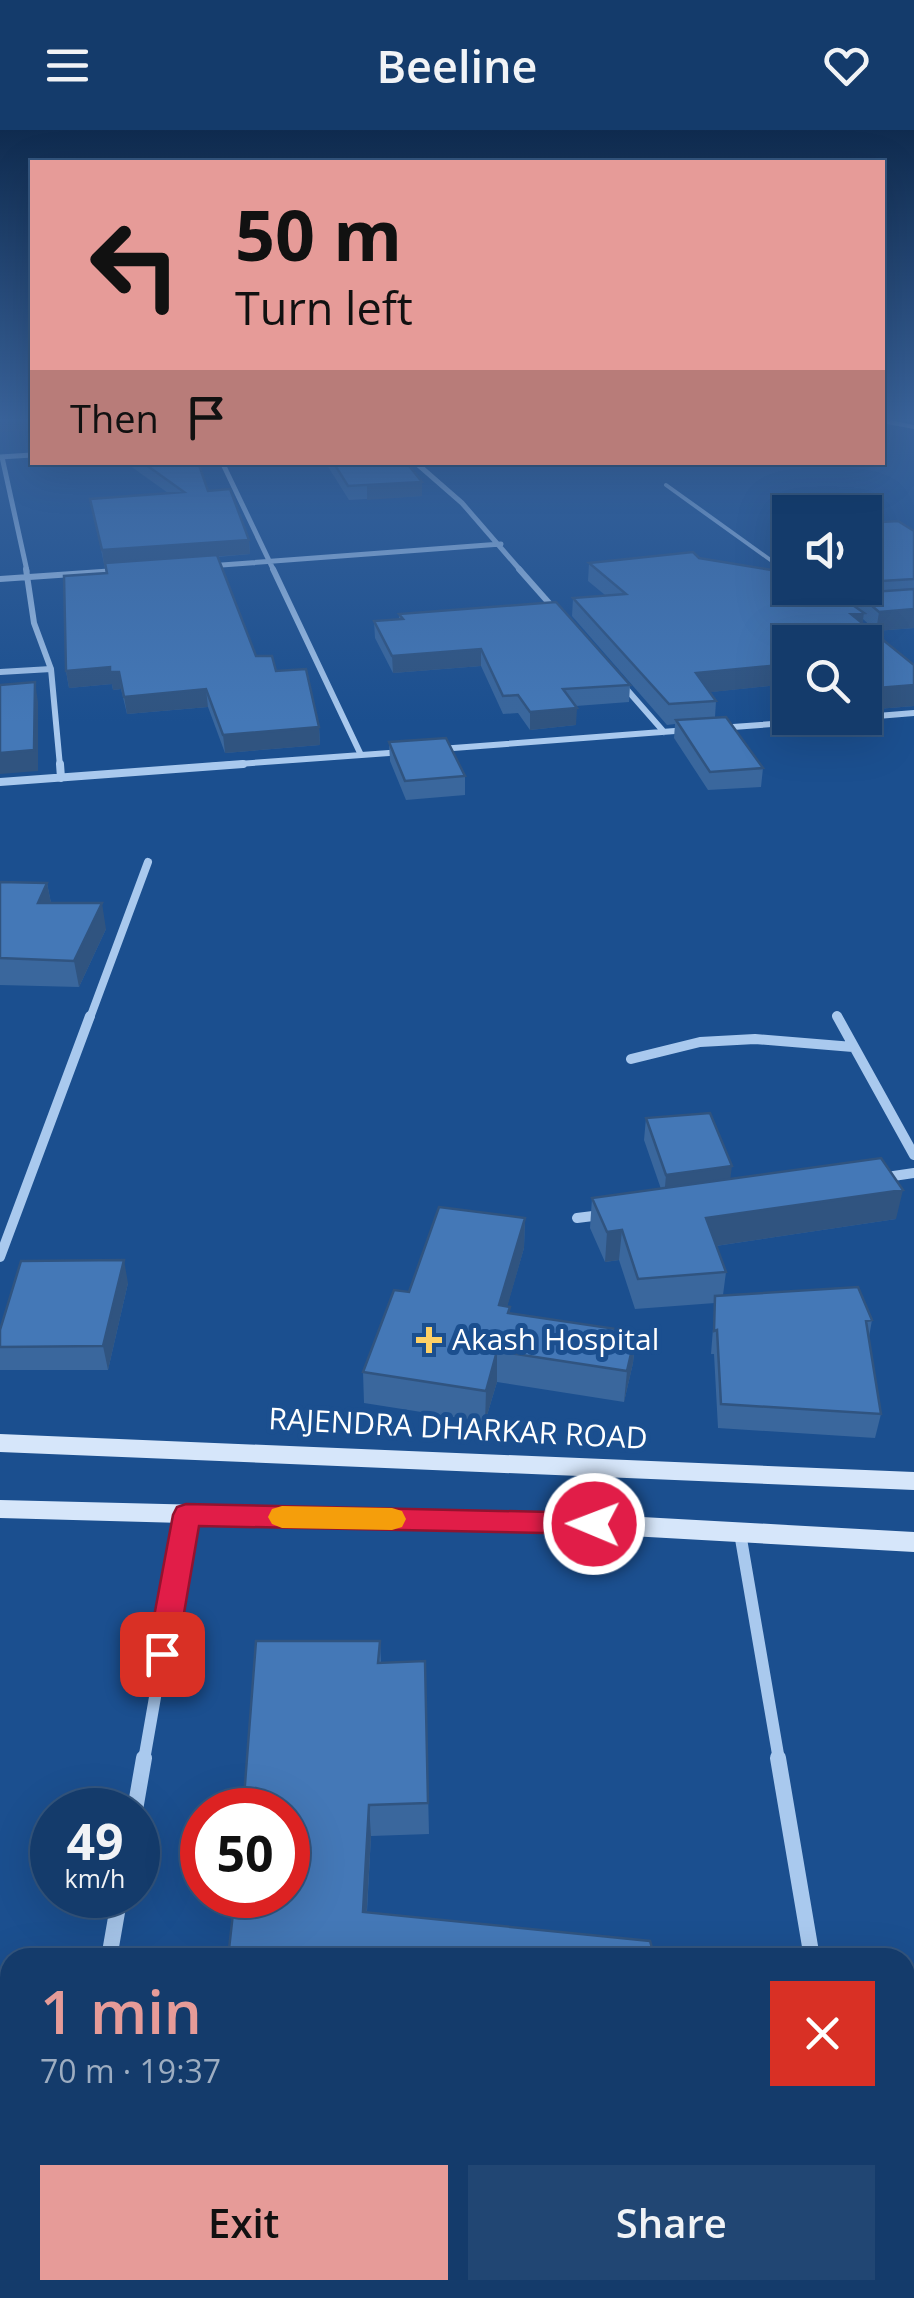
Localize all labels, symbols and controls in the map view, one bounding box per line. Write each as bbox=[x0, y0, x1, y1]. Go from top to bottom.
text: Beeline bbox=[376, 35, 538, 96]
icon: menu bbox=[40, 38, 95, 93]
icon: heart bbox=[819, 38, 874, 93]
text: 50 m bbox=[235, 186, 402, 282]
icon: left bbox=[70, 200, 200, 330]
text: Turn left bbox=[235, 277, 413, 338]
icon: arrive bbox=[179, 390, 234, 445]
text: Then bbox=[70, 392, 159, 444]
map controls bbox=[772, 495, 882, 735]
button: sound bbox=[772, 495, 882, 605]
button: search bbox=[772, 625, 882, 735]
place label: Akash Hospital bbox=[452, 1318, 659, 1359]
marker: Akash Hospital bbox=[416, 1327, 442, 1353]
street label: RAJENDRA DHARKAR ROAD bbox=[268, 1397, 649, 1458]
position arrow bbox=[542, 1472, 646, 1576]
pin bbox=[120, 1612, 205, 1697]
icon: arrive bbox=[135, 1627, 190, 1682]
speed limit sign: 50 bbox=[180, 1788, 310, 1918]
text: 49 bbox=[66, 1807, 124, 1875]
text: km/h bbox=[65, 1861, 125, 1895]
text: 1 min bbox=[40, 1970, 202, 2052]
button: close bbox=[770, 1981, 875, 2086]
text: 70 m · 19:37 bbox=[40, 2049, 221, 2092]
button: Exit bbox=[40, 2165, 448, 2280]
button: Share bbox=[468, 2165, 875, 2280]

